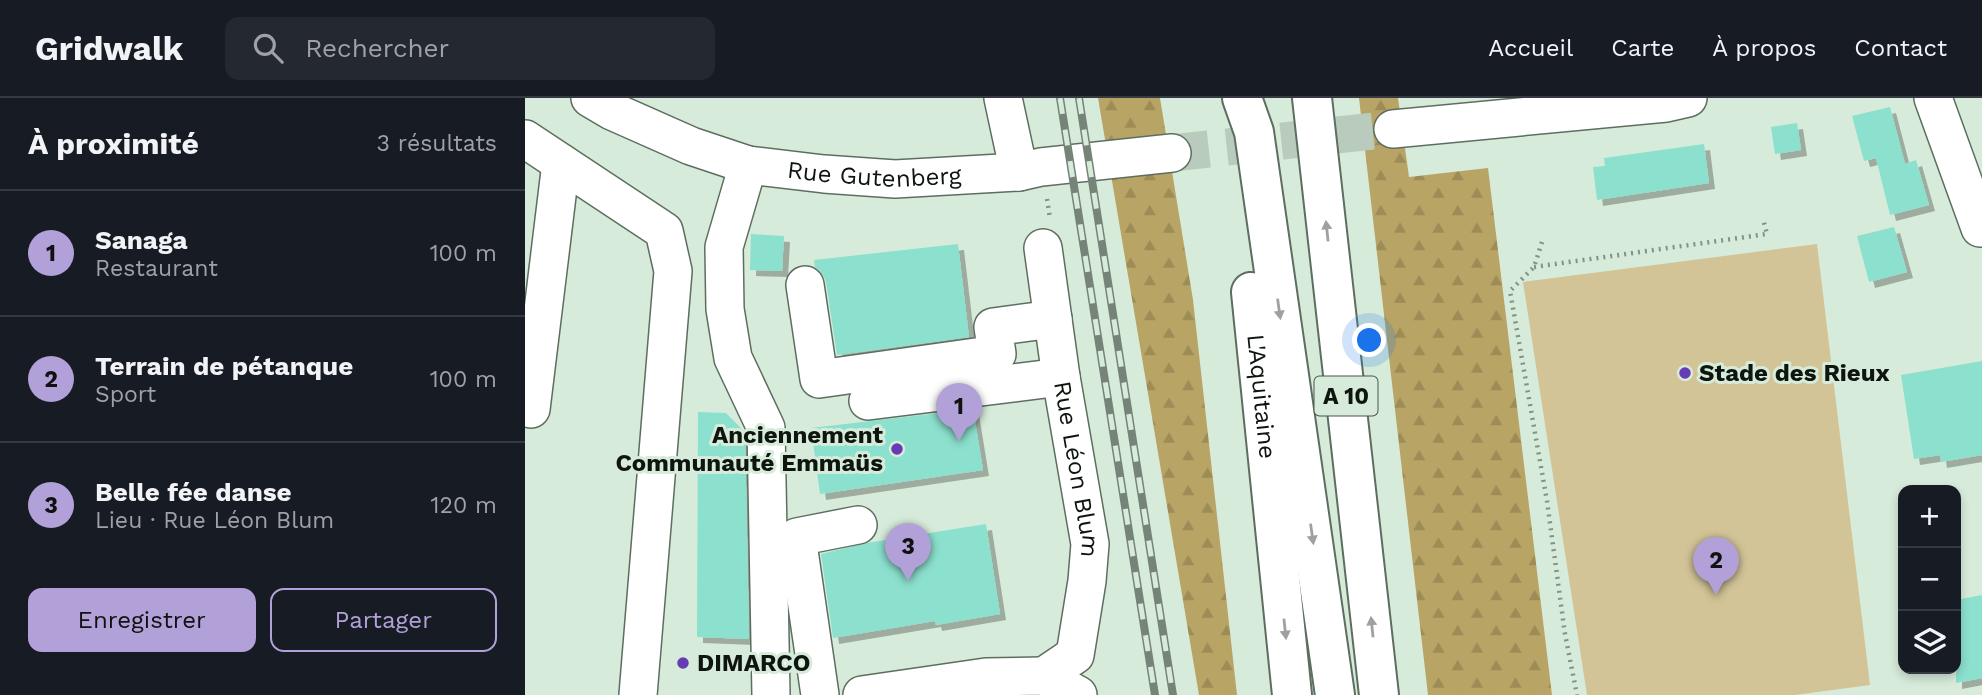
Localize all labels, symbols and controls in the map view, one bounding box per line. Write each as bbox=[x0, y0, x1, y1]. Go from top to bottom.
search box bbox=[225, 17, 715, 80]
text: Gridwalk bbox=[35, 29, 183, 68]
icon: search bbox=[249, 29, 287, 67]
text: Rechercher bbox=[305, 33, 449, 63]
text: Accueil bbox=[1488, 34, 1573, 62]
text: Carte bbox=[1611, 34, 1674, 62]
text: À propos bbox=[1712, 34, 1816, 62]
text: Contact bbox=[1854, 34, 1947, 62]
text: À proximité bbox=[28, 126, 199, 161]
text: 3 résultats bbox=[377, 130, 497, 157]
street label: Rue Gutenberg bbox=[786, 156, 962, 193]
one-way arrow bbox=[1321, 220, 1332, 242]
text: Sanaga bbox=[95, 225, 188, 255]
text: 1 bbox=[46, 240, 56, 267]
text: 100 m bbox=[430, 240, 497, 267]
text: Restaurant bbox=[95, 255, 218, 282]
one-way arrow bbox=[1274, 298, 1285, 320]
your location bbox=[1352, 323, 1386, 357]
street label: L'Aquitaine bbox=[1241, 333, 1282, 460]
text: Terrain de pétanque bbox=[95, 351, 353, 381]
place label: Stade des Rieux bbox=[1699, 359, 1890, 387]
marker: Stade des Rieux bbox=[1677, 365, 1693, 381]
text: 2 bbox=[44, 366, 58, 393]
text: 100 m bbox=[430, 366, 497, 393]
road number: A 10 bbox=[1315, 376, 1377, 416]
street label: Rue Léon Blum bbox=[1048, 379, 1105, 559]
text: Sport bbox=[95, 381, 156, 408]
pin: 1 bbox=[936, 383, 982, 441]
place label: Anciennement Communauté Emmaüs bbox=[616, 421, 884, 477]
marker: Anciennement Communauté Emmaüs bbox=[889, 441, 905, 457]
text: Belle fée danse bbox=[95, 477, 292, 507]
map controls bbox=[1898, 485, 1961, 674]
button: + bbox=[1898, 485, 1961, 548]
text: 3 bbox=[44, 492, 58, 519]
text: 120 m bbox=[431, 492, 497, 519]
text: Lieu · Rue Léon Blum bbox=[95, 507, 334, 534]
pin: 3 bbox=[885, 523, 931, 581]
one-way arrow bbox=[1306, 524, 1317, 546]
pin: 2 bbox=[1693, 537, 1739, 595]
button: − bbox=[1898, 548, 1961, 611]
button: Enregistrer bbox=[28, 588, 256, 652]
button: Partager bbox=[270, 588, 497, 652]
button: layers bbox=[1898, 611, 1961, 674]
one-way arrow bbox=[1366, 616, 1377, 638]
one-way arrow bbox=[1280, 618, 1291, 640]
place label: DIMARCO bbox=[697, 649, 810, 677]
marker: DIMARCO bbox=[675, 655, 691, 671]

